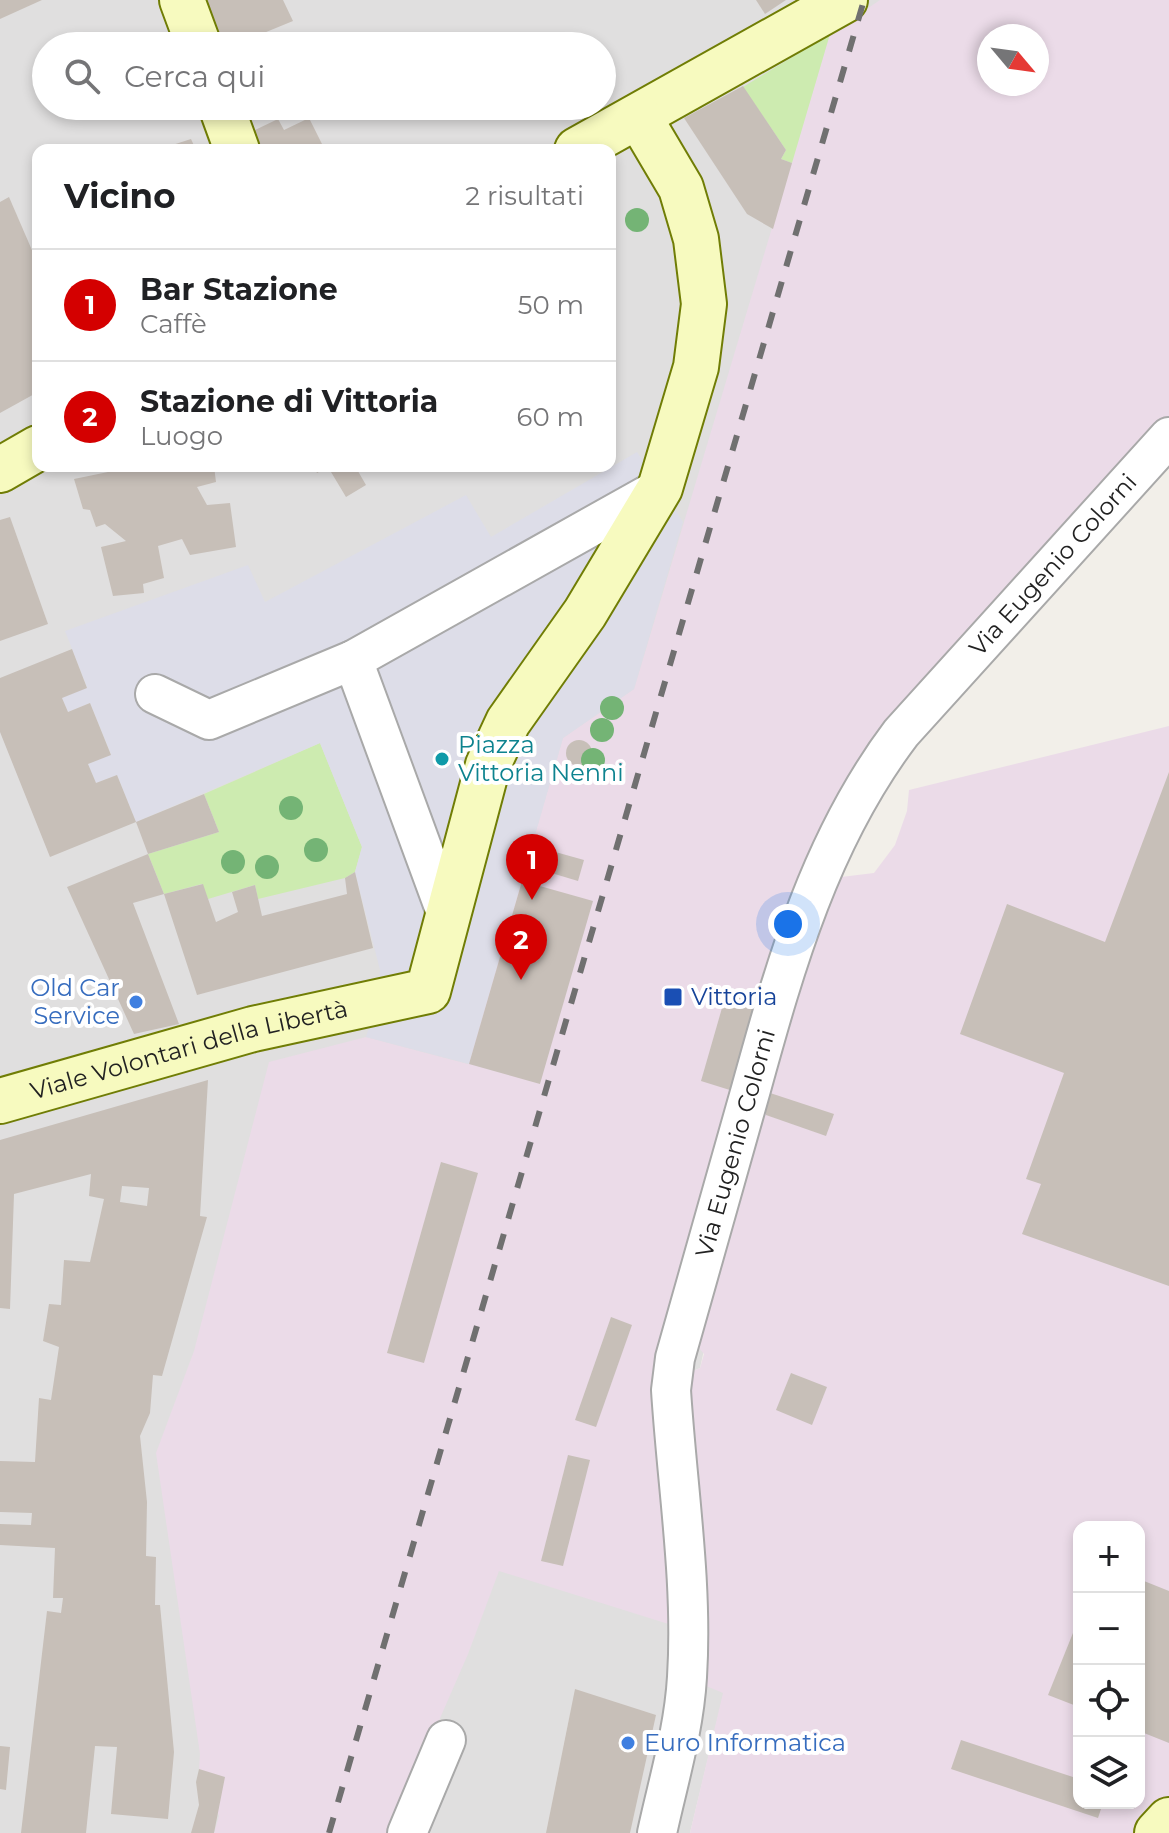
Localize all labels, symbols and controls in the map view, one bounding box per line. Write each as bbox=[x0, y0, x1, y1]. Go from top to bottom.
north arrow bbox=[977, 24, 1049, 96]
search box bbox=[32, 32, 616, 120]
icon: search bbox=[60, 54, 104, 98]
text: Cerca qui bbox=[124, 58, 265, 95]
text: Vicino bbox=[64, 175, 176, 217]
text: 2 risultati bbox=[465, 180, 584, 212]
text: Bar Stazione bbox=[140, 271, 338, 308]
text: 1 bbox=[85, 289, 95, 321]
text: 50 m bbox=[518, 289, 584, 321]
text: Caffè bbox=[140, 308, 207, 340]
text: Stazione di Vittoria bbox=[140, 383, 438, 420]
text: 2 bbox=[82, 401, 98, 433]
text: 60 m bbox=[517, 401, 584, 433]
text: Luogo bbox=[140, 420, 223, 452]
street label: Via Eugenio Colorni bbox=[963, 468, 1143, 662]
place label: Piazza Vittoria Nenni bbox=[458, 730, 624, 787]
marker: Piazza Vittoria Nenni bbox=[433, 750, 451, 768]
pin: 1 bbox=[506, 834, 558, 900]
your location bbox=[768, 904, 808, 944]
pin: 2 bbox=[495, 914, 547, 980]
place label: Old Car Service bbox=[30, 973, 120, 1030]
place label: Vittoria bbox=[691, 982, 777, 1011]
marker: Vittoria bbox=[662, 986, 684, 1008]
marker: Old Car Service bbox=[127, 993, 145, 1011]
street label: Viale Volontari della Libertà bbox=[27, 994, 350, 1106]
street label: Via Eugenio Colorni bbox=[689, 1026, 781, 1261]
map controls bbox=[1073, 1521, 1145, 1809]
button: + bbox=[1073, 1521, 1145, 1593]
button: − bbox=[1073, 1593, 1145, 1665]
button: locate bbox=[1073, 1665, 1145, 1737]
place label: Euro Informatica bbox=[644, 1728, 846, 1757]
marker: Euro Informatica bbox=[619, 1734, 637, 1752]
button: layers bbox=[1073, 1737, 1145, 1809]

